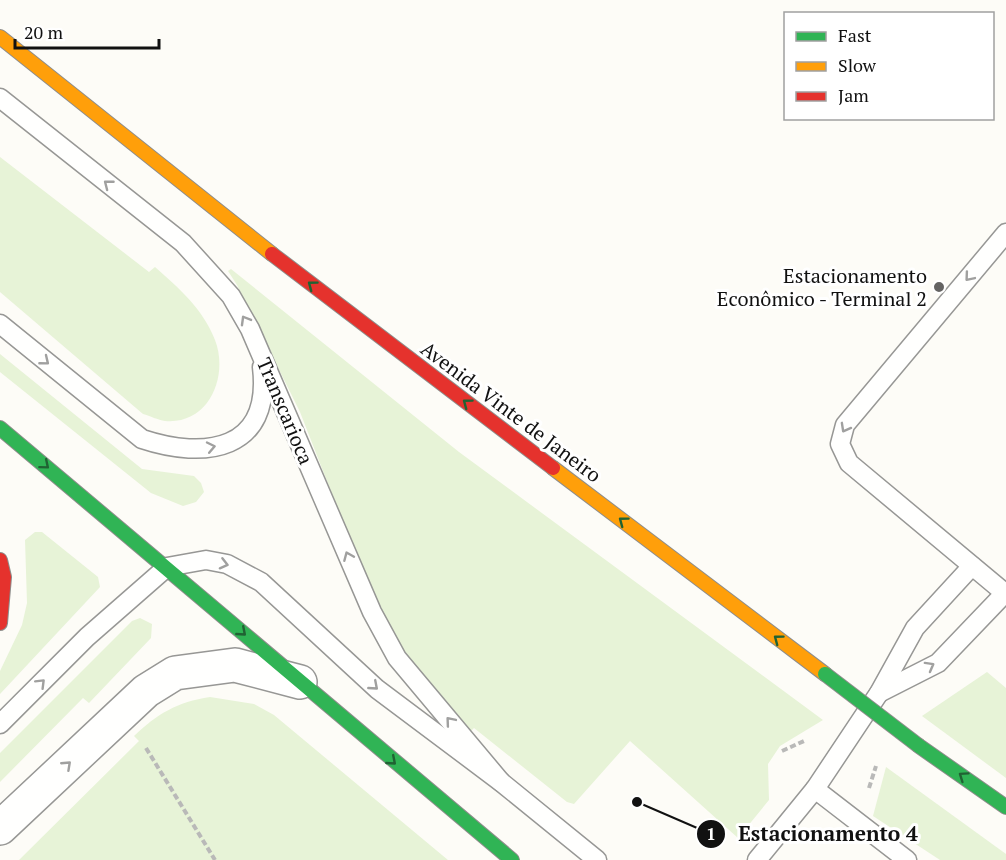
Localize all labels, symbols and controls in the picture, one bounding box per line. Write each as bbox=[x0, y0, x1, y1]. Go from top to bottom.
scale bar bbox=[15, 12, 159, 50]
legend bbox=[784, 12, 994, 120]
text: 20 m bbox=[24, 20, 64, 44]
text: Fast bbox=[838, 23, 872, 47]
text: Slow bbox=[838, 53, 877, 77]
text: Jam bbox=[838, 83, 869, 107]
one-way arrow bbox=[104, 180, 115, 191]
place label: Estacionamento Econômico - Terminal 2 bbox=[717, 262, 927, 312]
one-way arrow bbox=[965, 270, 976, 281]
marker: Estacionamento Econômico - Terminal 2 bbox=[932, 280, 946, 294]
one-way arrow bbox=[308, 282, 319, 293]
one-way arrow bbox=[241, 316, 252, 326]
street label: Avenida Vinte de Janeiro bbox=[416, 335, 607, 488]
street label: Transcarioca bbox=[251, 353, 320, 468]
one-way arrow bbox=[39, 354, 50, 365]
one-way arrow bbox=[463, 399, 474, 410]
one-way arrow bbox=[841, 422, 852, 432]
one-way arrow bbox=[206, 442, 216, 455]
one-way arrow bbox=[38, 458, 49, 469]
one-way arrow bbox=[618, 517, 629, 528]
one-way arrow bbox=[343, 552, 355, 563]
one-way arrow bbox=[218, 557, 229, 569]
one-way arrow bbox=[235, 625, 246, 636]
one-way arrow bbox=[774, 635, 785, 646]
one-way arrow bbox=[924, 662, 935, 674]
one-way arrow bbox=[34, 679, 45, 690]
one-way arrow bbox=[367, 679, 378, 690]
one-way arrow bbox=[446, 717, 457, 728]
one-way arrow bbox=[385, 754, 396, 765]
one-way arrow bbox=[60, 761, 70, 772]
one-way arrow bbox=[958, 773, 969, 784]
callout: Estacionamento 4 bbox=[696, 814, 930, 853]
text: Estacionamento 4 bbox=[738, 819, 918, 847]
text: 1 bbox=[706, 821, 716, 845]

